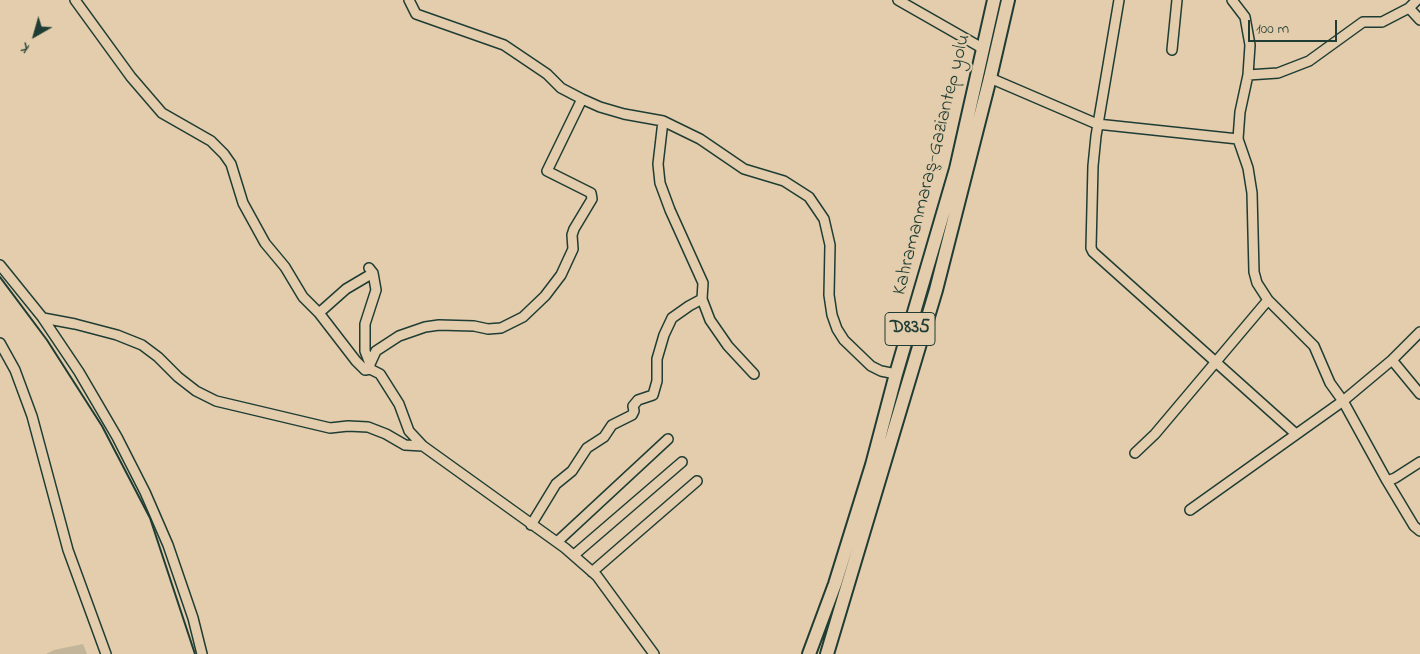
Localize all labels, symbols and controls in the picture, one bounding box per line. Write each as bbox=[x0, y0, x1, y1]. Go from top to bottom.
north arrow bbox=[10, 10, 60, 60]
scale bar bbox=[1250, 10, 1339, 42]
text: 100 m bbox=[1256, 18, 1289, 40]
street label: Kahramanmaraş-Gaziantep yolu bbox=[889, 32, 977, 298]
text: K bbox=[16, 37, 35, 58]
road number: D835 bbox=[885, 312, 935, 346]

